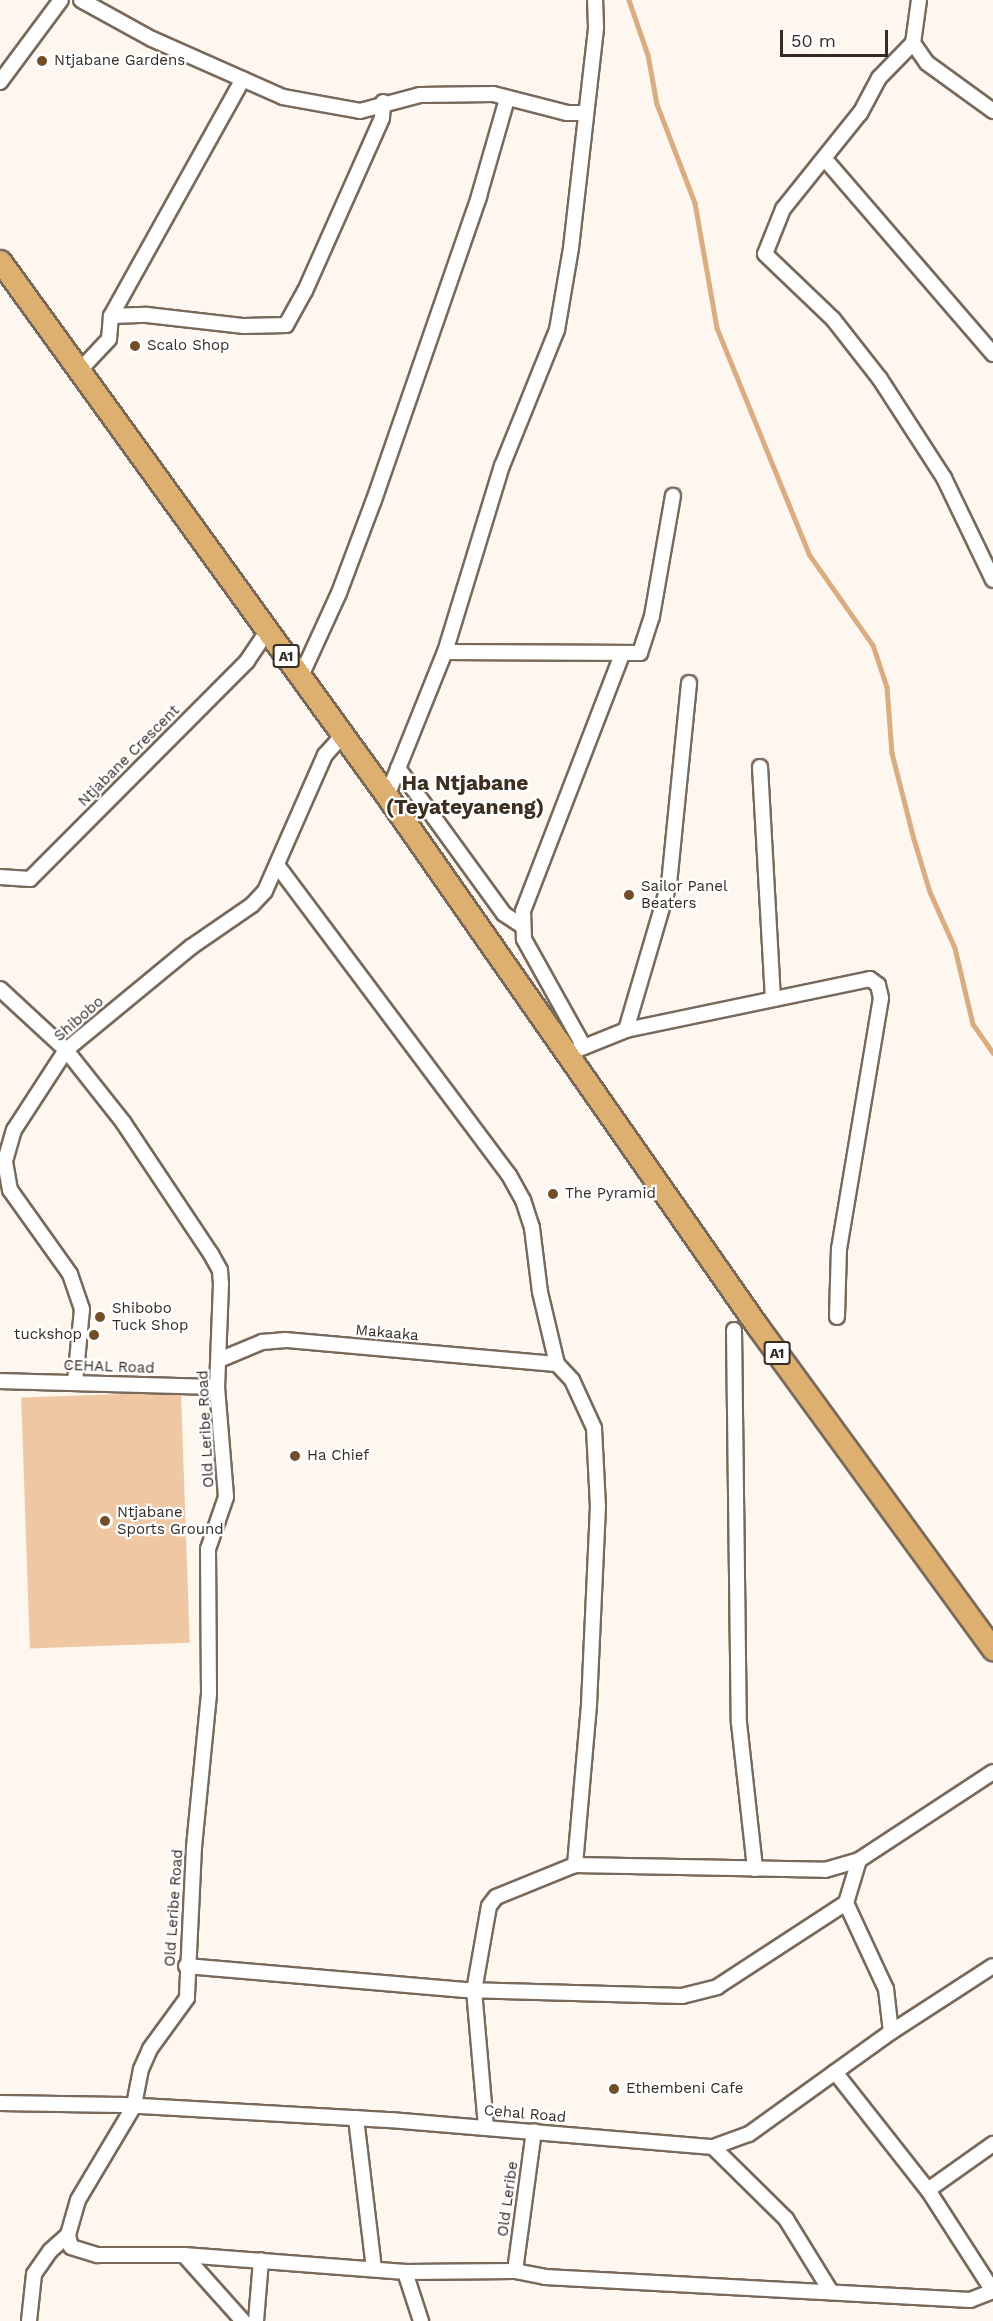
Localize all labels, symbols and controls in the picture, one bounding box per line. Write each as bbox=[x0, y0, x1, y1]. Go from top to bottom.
scale bar bbox=[783, 18, 891, 56]
text: 50 m bbox=[791, 30, 836, 51]
place label: Ntjabane Gardens bbox=[54, 52, 185, 70]
marker: Ntjabane Gardens bbox=[35, 54, 49, 68]
place label: Scalo Shop bbox=[147, 337, 230, 355]
marker: Scalo Shop bbox=[128, 339, 142, 353]
road number: A1 bbox=[272, 645, 300, 667]
street label: Ntjabane Crescent bbox=[75, 702, 183, 810]
district label: Ha Ntjabane (Teyateyaneng) bbox=[386, 770, 544, 820]
place label: Sailor Panel Beaters bbox=[641, 877, 728, 912]
marker: Sailor Panel Beaters bbox=[622, 888, 636, 902]
street label: Shibobo bbox=[51, 993, 107, 1045]
place label: The Pyramid bbox=[565, 1185, 656, 1203]
marker: The Pyramid bbox=[546, 1187, 560, 1201]
place label: Shibobo Tuck Shop bbox=[112, 1299, 189, 1334]
marker: Shibobo Tuck Shop bbox=[93, 1310, 107, 1324]
street label: Makaaka bbox=[355, 1321, 419, 1345]
place label: tuckshop bbox=[14, 1326, 82, 1344]
marker: tuckshop bbox=[87, 1328, 101, 1342]
road number: A1 bbox=[764, 1342, 790, 1364]
street label: CEHAL Road bbox=[63, 1356, 155, 1378]
street label: Old Leribe Road bbox=[194, 1370, 218, 1488]
place label: Ha Chief bbox=[307, 1447, 370, 1465]
marker: Ha Chief bbox=[288, 1449, 302, 1463]
place label: Ntjabane Sports Ground bbox=[117, 1503, 224, 1538]
marker: Ntjabane Sports Ground bbox=[98, 1514, 112, 1528]
street label: Old Leribe Road bbox=[161, 1849, 187, 1967]
place label: Ethembeni Cafe bbox=[626, 2080, 743, 2098]
marker: Ethembeni Cafe bbox=[607, 2082, 621, 2096]
street label: Cehal Road bbox=[483, 2101, 567, 2127]
street label: Old Leribe bbox=[494, 2160, 522, 2238]

